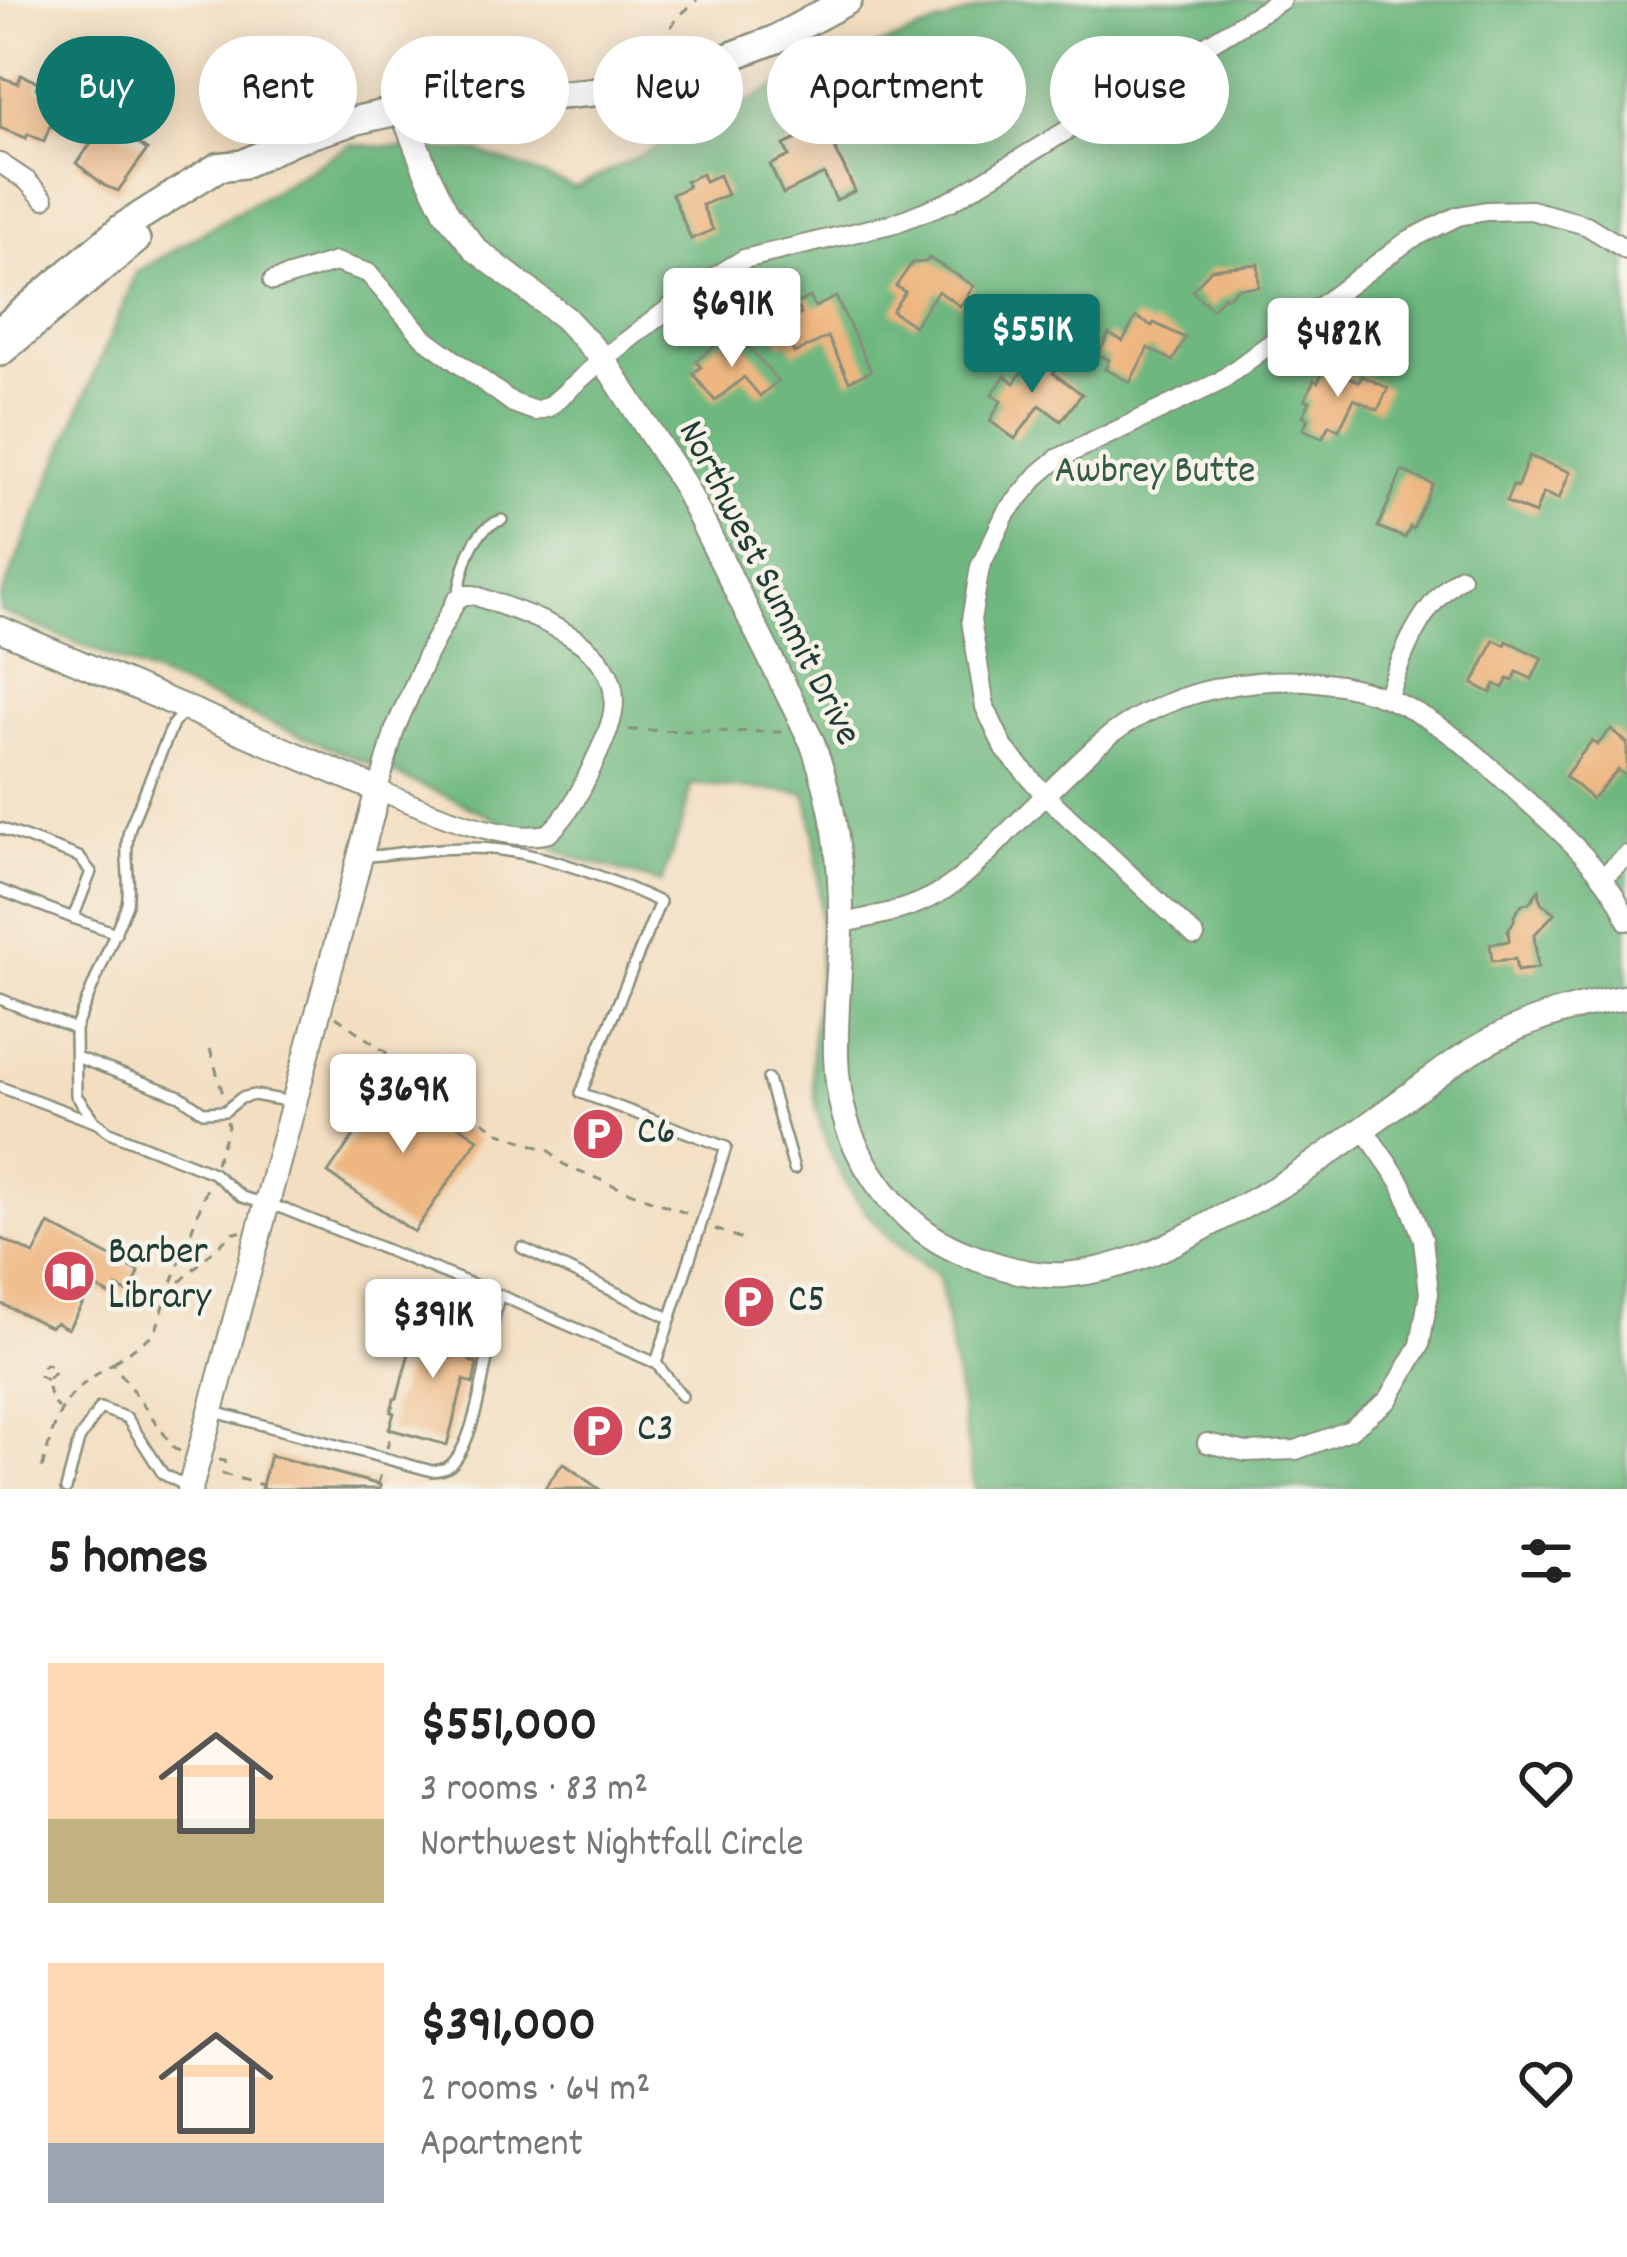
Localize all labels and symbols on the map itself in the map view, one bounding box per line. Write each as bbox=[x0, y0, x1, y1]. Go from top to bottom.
pin: $691K bbox=[648, 268, 816, 370]
pin: $551K bbox=[948, 294, 1116, 396]
pin: $482K bbox=[1254, 298, 1422, 400]
street label: Northwest Summit Drive bbox=[661, 412, 873, 756]
park label: Awbrey Butte bbox=[1055, 446, 1255, 501]
pin: $369K bbox=[319, 1054, 487, 1156]
parking icon: C6 bbox=[570, 1106, 626, 1162]
place label: C6 bbox=[637, 1107, 675, 1162]
place label: Barber Library bbox=[108, 1227, 212, 1327]
library icon: Barber Library bbox=[41, 1248, 97, 1304]
parking icon: C5 bbox=[721, 1274, 777, 1330]
place label: C5 bbox=[788, 1275, 825, 1330]
pin: $391K bbox=[349, 1279, 517, 1381]
parking icon: C3 bbox=[570, 1403, 626, 1459]
place label: C3 bbox=[637, 1404, 674, 1459]

